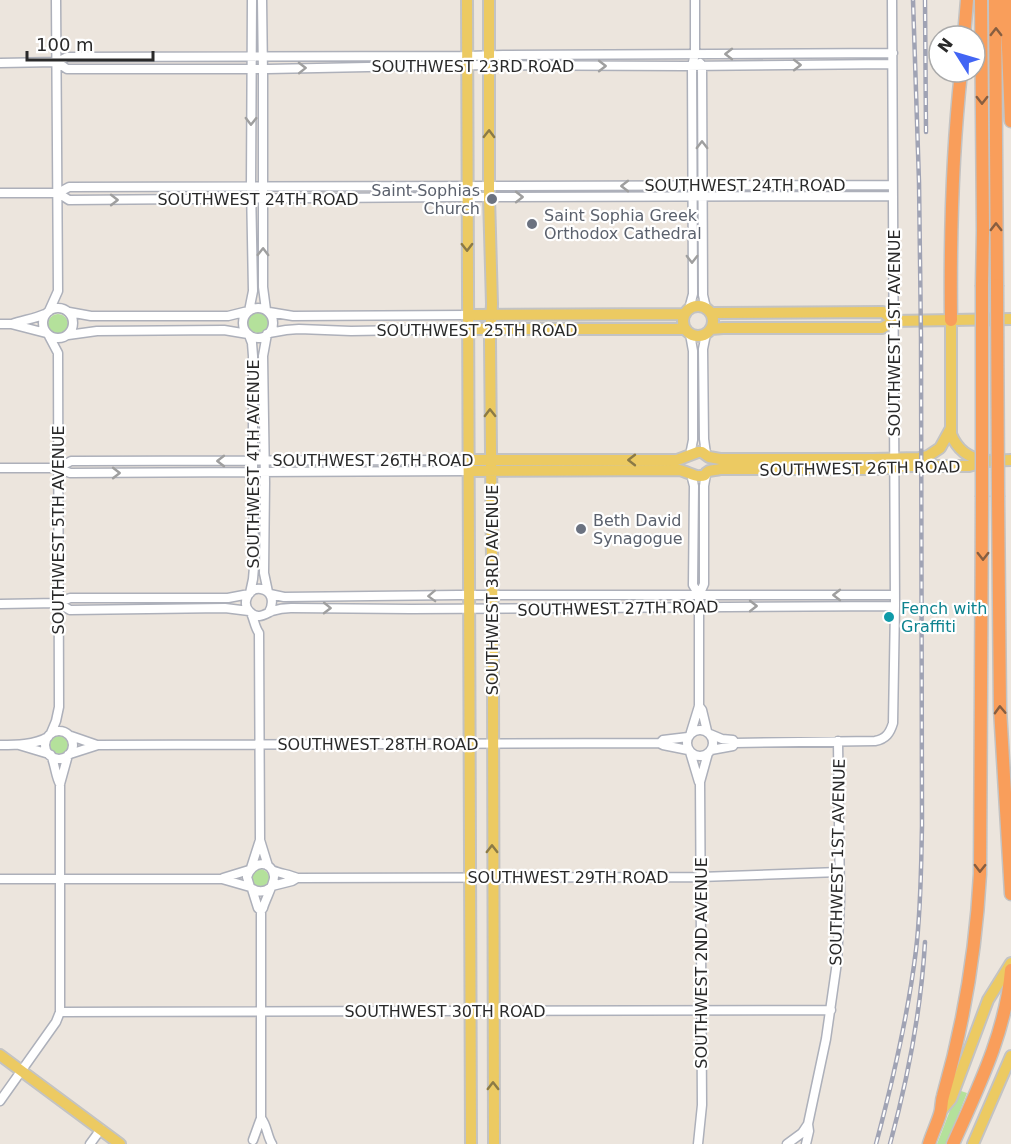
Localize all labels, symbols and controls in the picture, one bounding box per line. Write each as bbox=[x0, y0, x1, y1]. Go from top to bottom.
scale bar bbox=[27, 24, 153, 62]
north arrow bbox=[927, 24, 987, 84]
one-way arrow bbox=[990, 27, 1002, 36]
text: 100 m bbox=[36, 34, 94, 55]
text: N bbox=[934, 34, 957, 56]
one-way arrow bbox=[725, 48, 734, 60]
street label: SOUTHWEST 23RD ROAD bbox=[372, 57, 574, 76]
one-way arrow bbox=[793, 59, 802, 71]
one-way arrow bbox=[598, 60, 607, 72]
one-way arrow bbox=[298, 62, 307, 75]
one-way arrow bbox=[976, 96, 988, 105]
one-way arrow bbox=[245, 117, 258, 126]
one-way arrow bbox=[483, 129, 495, 138]
one-way arrow bbox=[696, 141, 708, 150]
street label: SOUTHWEST 24TH ROAD bbox=[644, 176, 846, 195]
one-way arrow bbox=[620, 180, 629, 192]
place label: Saint Sophias Church bbox=[371, 181, 480, 218]
street label: SOUTHWEST 24TH ROAD bbox=[157, 190, 359, 209]
one-way arrow bbox=[514, 191, 523, 203]
marker: Saint Sophias Church bbox=[485, 192, 499, 206]
one-way arrow bbox=[109, 194, 118, 206]
place label: Saint Sophia Greek Orthodox Cathedral bbox=[544, 206, 702, 243]
marker: Saint Sophia Greek Orthodox Cathedral bbox=[525, 217, 539, 231]
one-way arrow bbox=[990, 222, 1003, 231]
street label: SOUTHWEST 1ST AVENUE bbox=[885, 229, 904, 437]
one-way arrow bbox=[461, 243, 473, 252]
one-way arrow bbox=[257, 247, 269, 256]
one-way arrow bbox=[686, 255, 698, 264]
street label: SOUTHWEST 25TH ROAD bbox=[376, 321, 578, 340]
street label: SOUTHWEST 4TH AVENUE bbox=[244, 359, 263, 569]
one-way arrow bbox=[484, 408, 497, 417]
street label: SOUTHWEST 5TH AVENUE bbox=[49, 425, 68, 635]
street label: SOUTHWEST 26TH ROAD bbox=[272, 451, 474, 470]
one-way arrow bbox=[627, 454, 636, 466]
one-way arrow bbox=[217, 455, 226, 467]
street label: SOUTHWEST 26TH ROAD bbox=[759, 457, 961, 480]
one-way arrow bbox=[111, 467, 120, 479]
street label: SOUTHWEST 3RD AVENUE bbox=[483, 485, 502, 695]
place label: Beth David Synagogue bbox=[593, 511, 683, 548]
marker: Beth David Synagogue bbox=[574, 522, 588, 536]
one-way arrow bbox=[977, 551, 989, 560]
one-way arrow bbox=[427, 589, 436, 602]
one-way arrow bbox=[832, 589, 841, 601]
street label: SOUTHWEST 27TH ROAD bbox=[517, 597, 719, 620]
place label: Fench with Graffiti bbox=[901, 599, 987, 636]
one-way arrow bbox=[748, 600, 757, 612]
one-way arrow bbox=[322, 602, 331, 614]
marker: Fench with Graffiti bbox=[882, 610, 896, 624]
one-way arrow bbox=[994, 705, 1006, 714]
street label: SOUTHWEST 28TH ROAD bbox=[277, 735, 479, 754]
street label: SOUTHWEST 1ST AVENUE bbox=[826, 758, 849, 966]
one-way arrow bbox=[486, 844, 499, 853]
street label: SOUTHWEST 2ND AVENUE bbox=[692, 857, 711, 1069]
one-way arrow bbox=[974, 864, 986, 873]
street label: SOUTHWEST 29TH ROAD bbox=[467, 868, 669, 887]
street label: SOUTHWEST 30TH ROAD bbox=[344, 1002, 546, 1021]
one-way arrow bbox=[487, 1081, 499, 1090]

